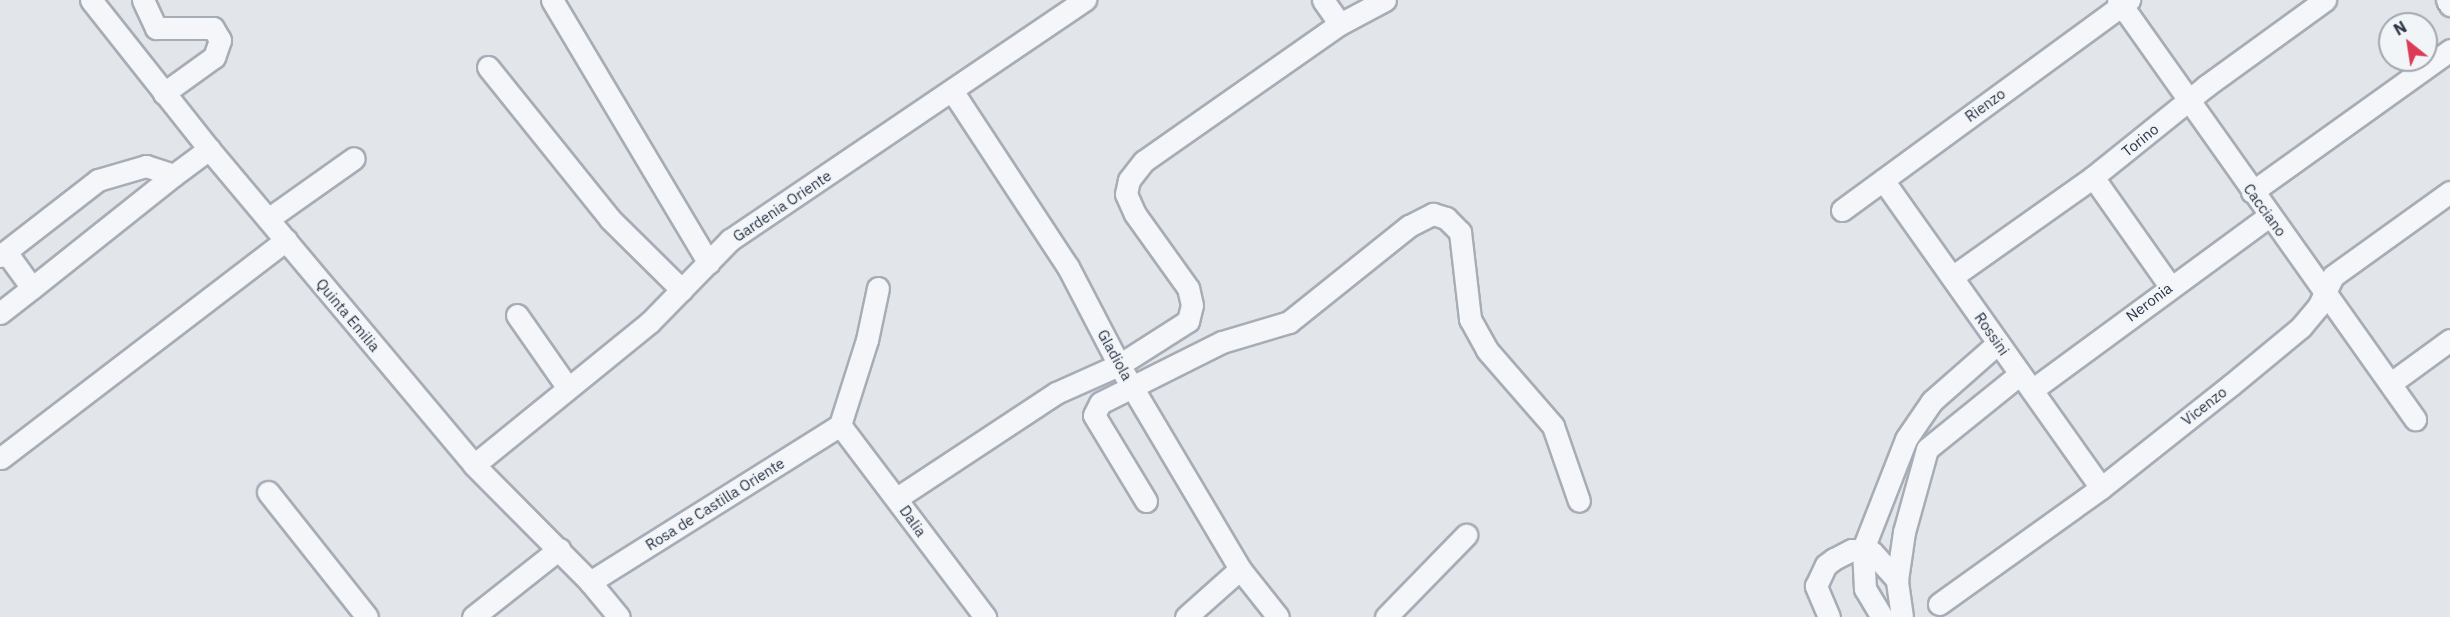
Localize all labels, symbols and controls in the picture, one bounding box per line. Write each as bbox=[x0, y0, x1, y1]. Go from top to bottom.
north arrow bbox=[2378, 12, 2438, 72]
text: N bbox=[2390, 17, 2410, 40]
street label: Rienzo bbox=[1961, 84, 2009, 126]
street label: Torino bbox=[2118, 120, 2162, 160]
street label: Gardenia Oriente bbox=[729, 166, 835, 246]
street label: Cacciano bbox=[2240, 180, 2290, 240]
street label: Quinta Emilia bbox=[312, 275, 384, 355]
street label: Neronia bbox=[2122, 279, 2176, 325]
street label: Rossini bbox=[1971, 309, 2013, 359]
street label: Gladiola bbox=[1094, 326, 1136, 384]
street label: Vicenzo bbox=[2178, 383, 2230, 429]
street label: Rosa de Castilla Oriente bbox=[642, 454, 788, 554]
street label: Dalia bbox=[896, 502, 930, 540]

